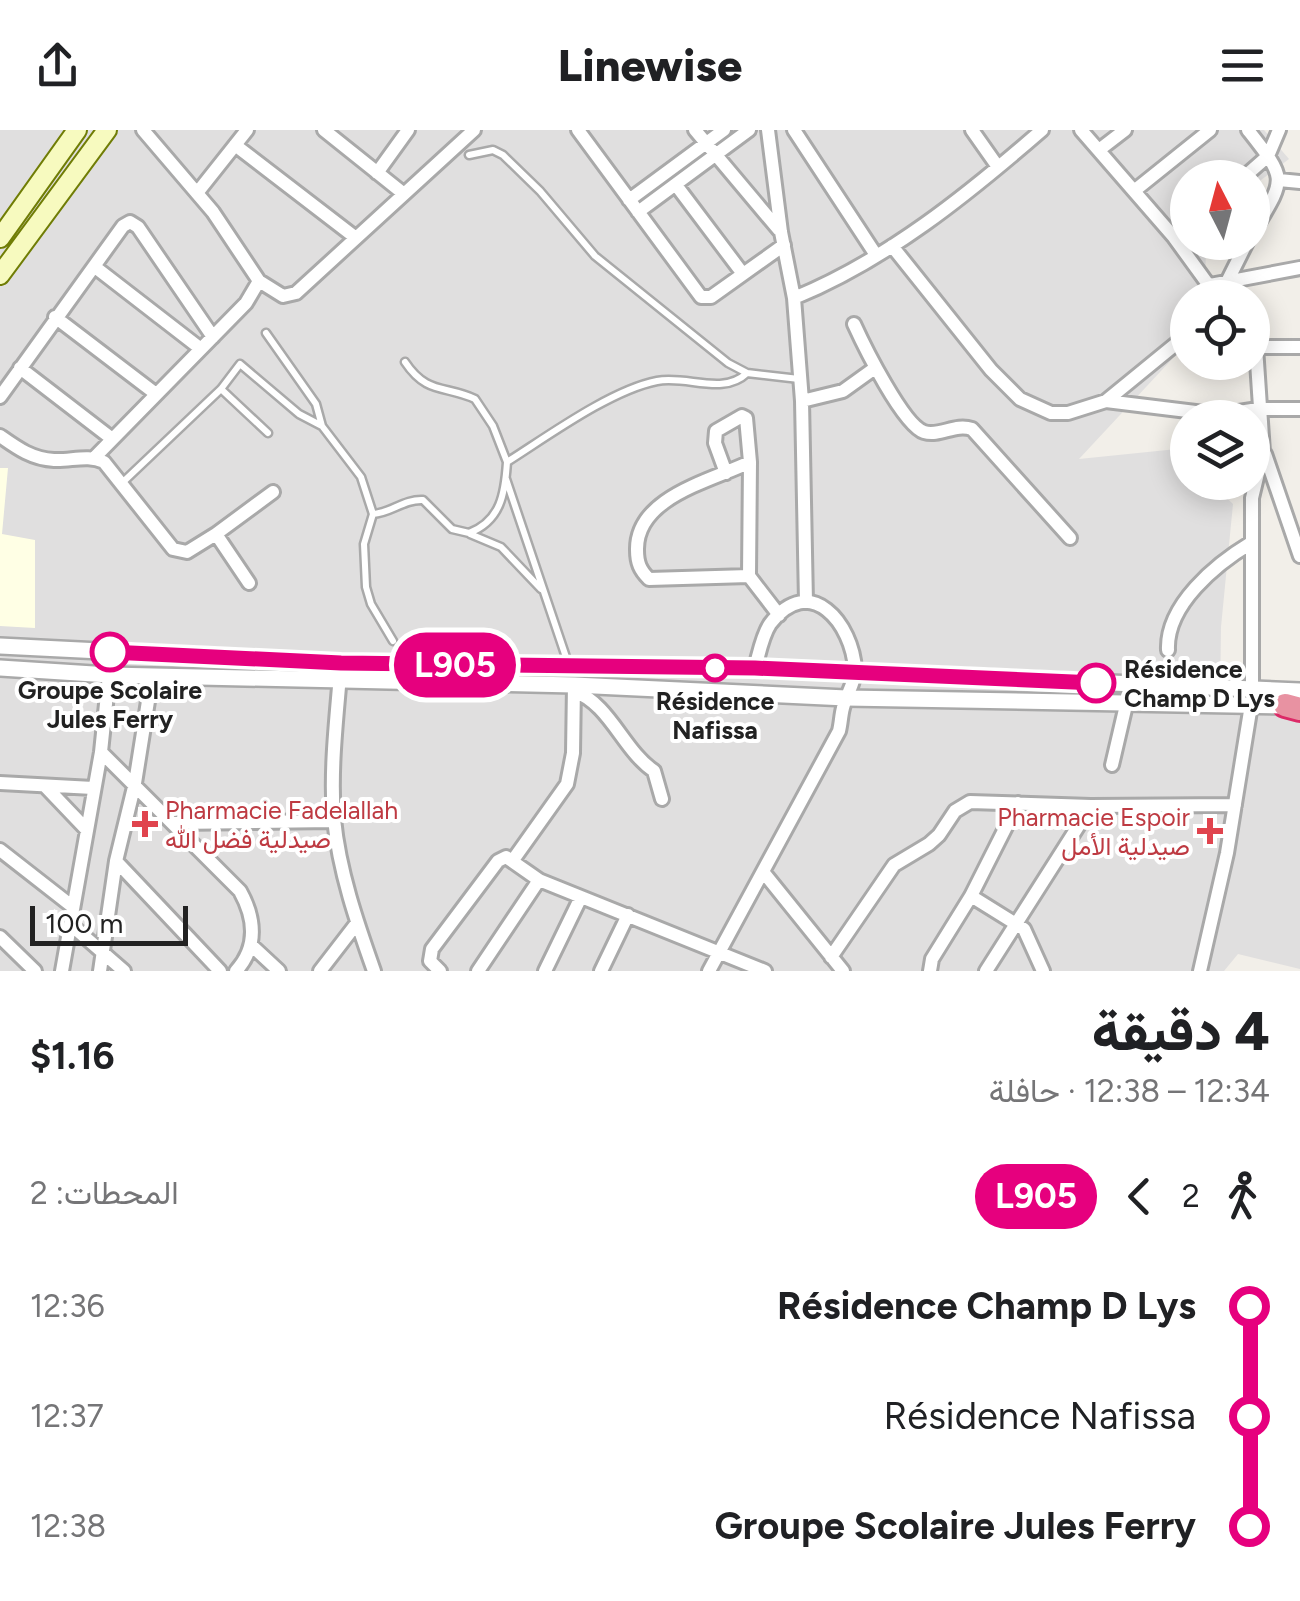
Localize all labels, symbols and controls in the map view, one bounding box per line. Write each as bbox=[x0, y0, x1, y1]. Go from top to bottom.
icon: share bbox=[30, 38, 85, 93]
text: Linewise bbox=[558, 38, 742, 92]
icon: menu bbox=[1215, 38, 1270, 93]
north arrow bbox=[1170, 160, 1270, 260]
map controls bbox=[1170, 160, 1270, 500]
button: locate bbox=[1170, 280, 1270, 380]
button: layers bbox=[1170, 400, 1270, 500]
line badge: L905 bbox=[385, 632, 525, 698]
marker: Groupe Scolaire Jules Ferry bbox=[91, 633, 129, 671]
text: L905 bbox=[414, 644, 496, 686]
place label: Résidence Champ D Lys bbox=[1124, 654, 1275, 713]
marker: Résidence Nafissa bbox=[702, 655, 728, 681]
marker: Résidence Champ D Lys bbox=[1077, 664, 1115, 702]
place label: Groupe Scolaire Jules Ferry bbox=[18, 675, 202, 734]
place label: Résidence Nafissa bbox=[656, 686, 774, 745]
place label: Pharmacie Fadelallah صيدلية فضل الله bbox=[165, 795, 398, 854]
place label: Pharmacie Espoir صيدلية الأمل bbox=[997, 802, 1191, 861]
marker: Pharmacie Fadelallah صيدلية فضل الله bbox=[134, 813, 156, 835]
marker: Pharmacie Espoir صيدلية الأمل bbox=[1199, 820, 1221, 842]
scale bar bbox=[30, 901, 188, 946]
text: 100 m bbox=[45, 906, 123, 940]
text: 4 دقيقة bbox=[1092, 998, 1270, 1064]
text: $1.16 bbox=[30, 1033, 115, 1079]
text: 12:34 – 12:38 · حافلة bbox=[989, 1072, 1270, 1110]
icon: back bbox=[1112, 1169, 1167, 1224]
icon: walk bbox=[1215, 1169, 1270, 1224]
text: المحطات: 2 bbox=[30, 1174, 179, 1212]
text: L905 bbox=[995, 1175, 1077, 1217]
text: 2 bbox=[1182, 1177, 1200, 1215]
text: Résidence Champ D Lys bbox=[777, 1283, 1196, 1329]
text: 12:36 bbox=[30, 1287, 105, 1325]
text: Résidence Nafissa bbox=[884, 1393, 1196, 1439]
text: 12:37 bbox=[30, 1397, 104, 1435]
text: Groupe Scolaire Jules Ferry bbox=[715, 1503, 1196, 1549]
text: 12:38 bbox=[30, 1507, 106, 1545]

